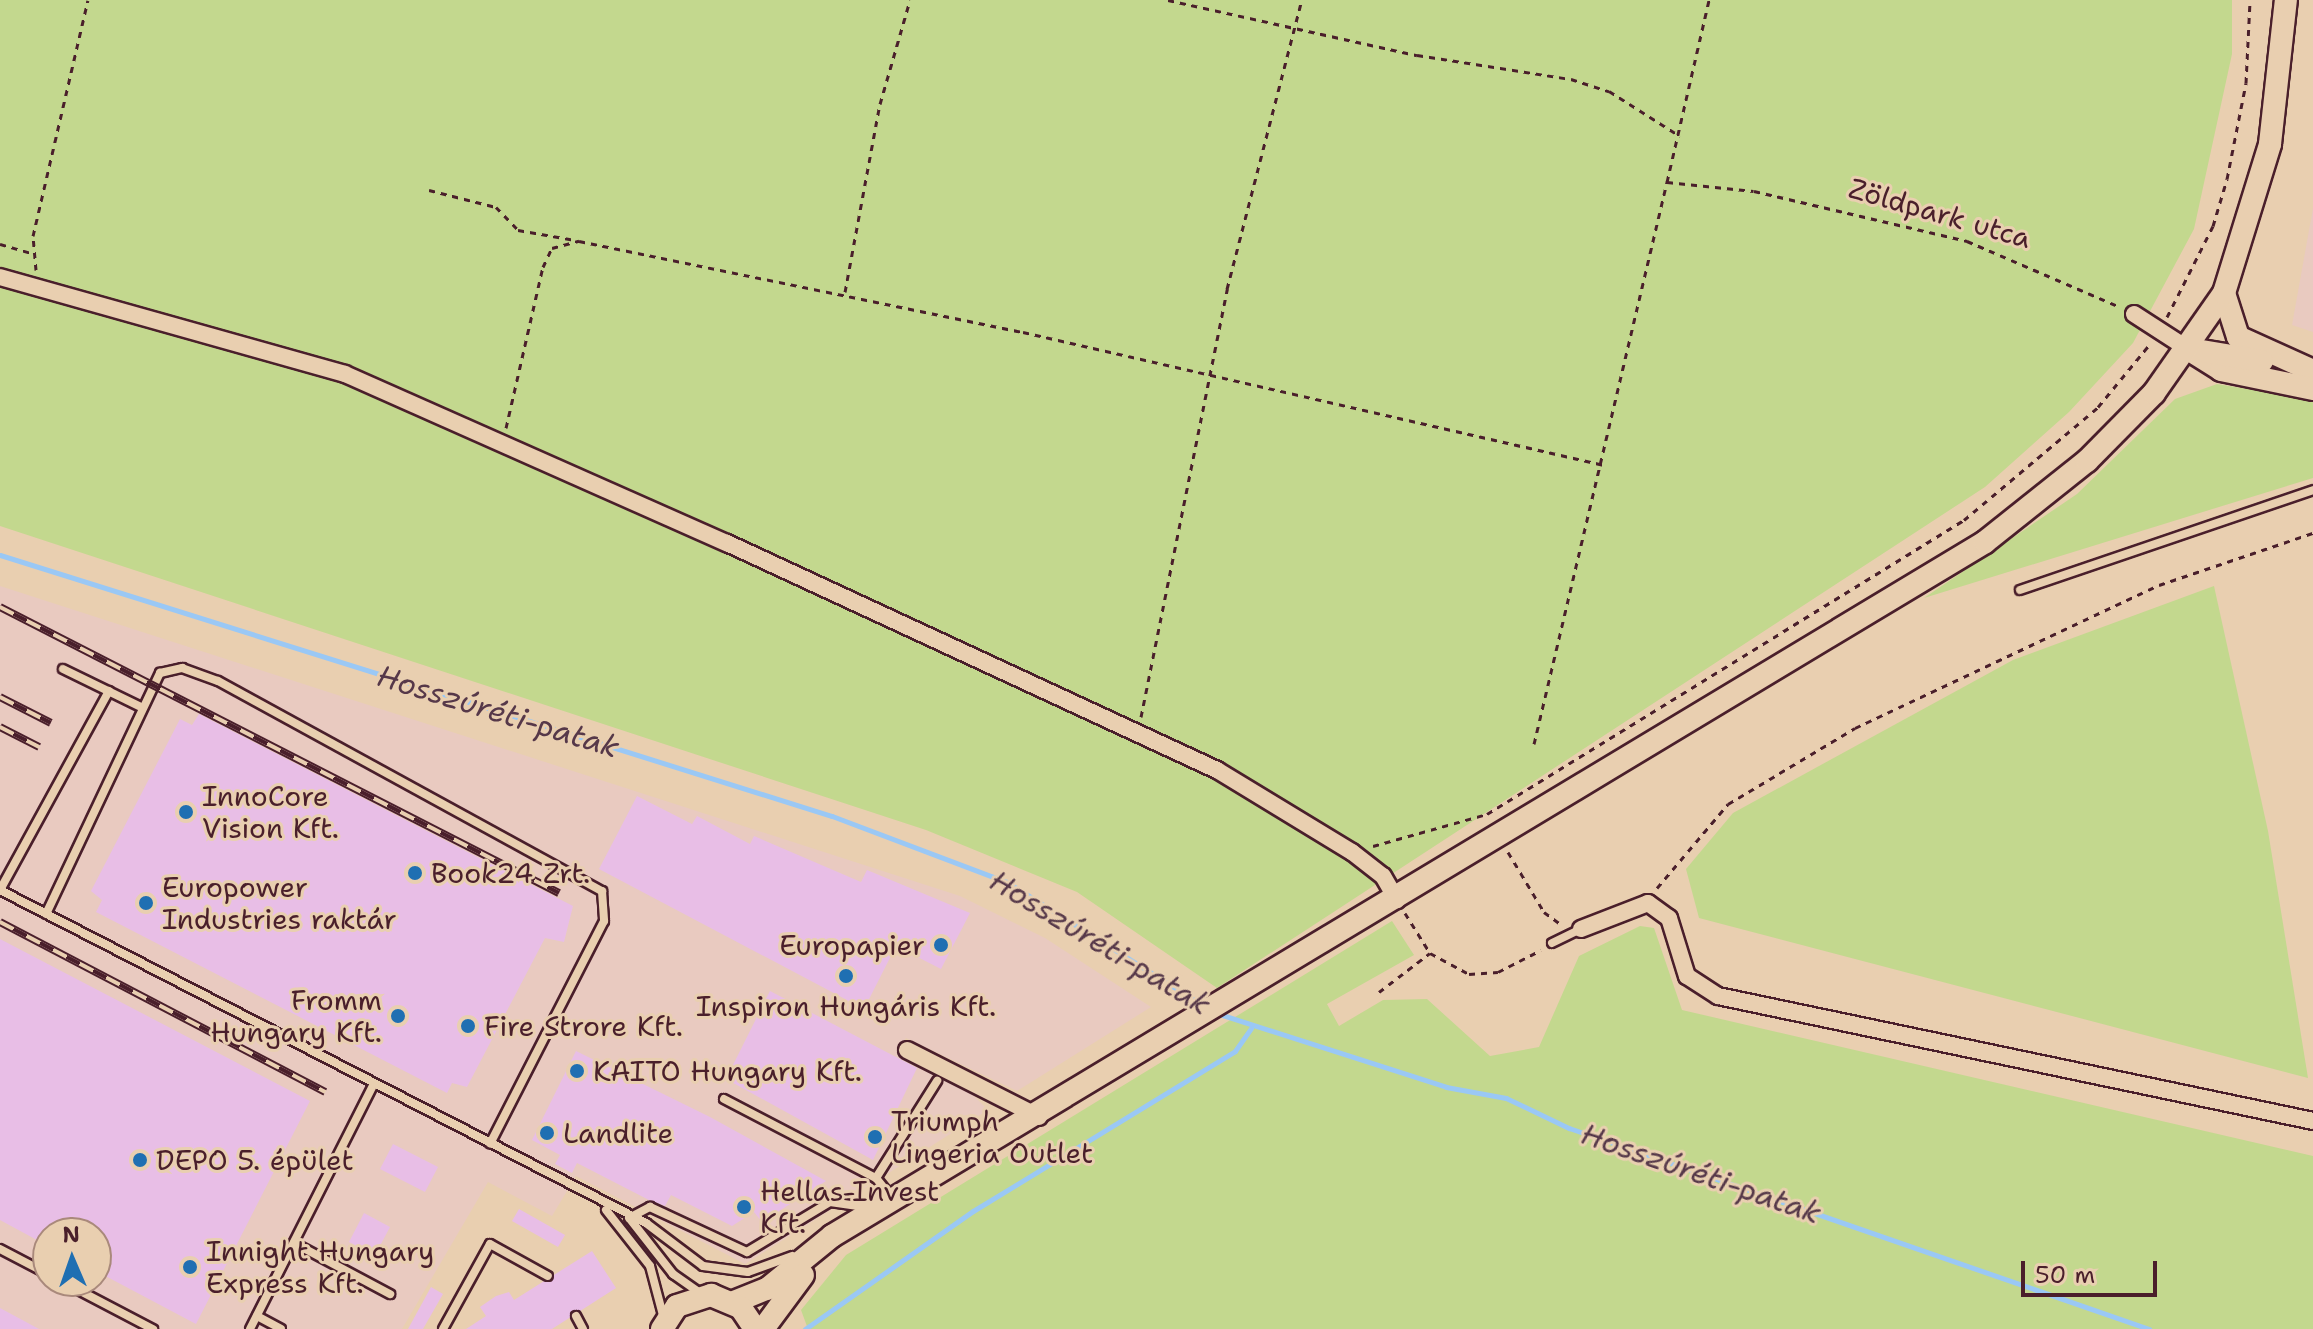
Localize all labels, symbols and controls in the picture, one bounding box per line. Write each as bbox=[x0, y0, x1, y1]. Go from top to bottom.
street label: Zöldpark utca bbox=[1845, 171, 2035, 255]
water label: Hosszúréti-patak bbox=[373, 658, 623, 766]
place label: InnoCore Vision Kft. bbox=[202, 779, 339, 845]
marker: InnoCore Vision Kft. bbox=[177, 803, 195, 821]
place label: Book24 Zrt. bbox=[431, 856, 590, 890]
water label: Hosszúréti-patak bbox=[983, 863, 1217, 1023]
marker: Book24 Zrt. bbox=[406, 864, 424, 882]
place label: Europower Industries raktár bbox=[162, 870, 397, 936]
marker: Europower Industries raktár bbox=[137, 894, 155, 912]
place label: Europapier bbox=[779, 928, 925, 962]
marker: Europapier bbox=[932, 936, 950, 954]
marker: Inspiron Hungáris Kft. bbox=[837, 967, 855, 985]
place label: Fromm Hungary Kft. bbox=[210, 983, 382, 1049]
place label: Inspiron Hungáris Kft. bbox=[696, 989, 996, 1023]
marker: Fromm Hungary Kft. bbox=[389, 1007, 407, 1025]
place label: Fire Strore Kft. bbox=[484, 1009, 683, 1043]
marker: Fire Strore Kft. bbox=[459, 1017, 477, 1035]
place label: KAITO Hungary Kft. bbox=[593, 1054, 862, 1088]
marker: KAITO Hungary Kft. bbox=[568, 1062, 586, 1080]
place label: Triumph Lingeria Outlet bbox=[891, 1104, 1093, 1170]
place label: Landlite bbox=[563, 1116, 673, 1150]
water label: Hosszúréti-patak bbox=[1576, 1116, 1826, 1232]
marker: Landlite bbox=[538, 1124, 556, 1142]
marker: Triumph Lingeria Outlet bbox=[866, 1128, 884, 1146]
place label: DEPO 5. épület bbox=[156, 1143, 354, 1177]
marker: DEPO 5. épület bbox=[131, 1151, 149, 1169]
place label: Hellas-Invest Kft. bbox=[760, 1174, 939, 1240]
marker: Hellas-Invest Kft. bbox=[735, 1198, 753, 1216]
north arrow bbox=[32, 1217, 112, 1297]
text: N bbox=[62, 1220, 80, 1249]
place label: Innight Hungary Express Kft. bbox=[206, 1234, 434, 1300]
scale bar bbox=[2025, 1245, 2161, 1295]
marker: Innight Hungary Express Kft. bbox=[181, 1258, 199, 1276]
text: 50 m bbox=[2035, 1259, 2095, 1291]

